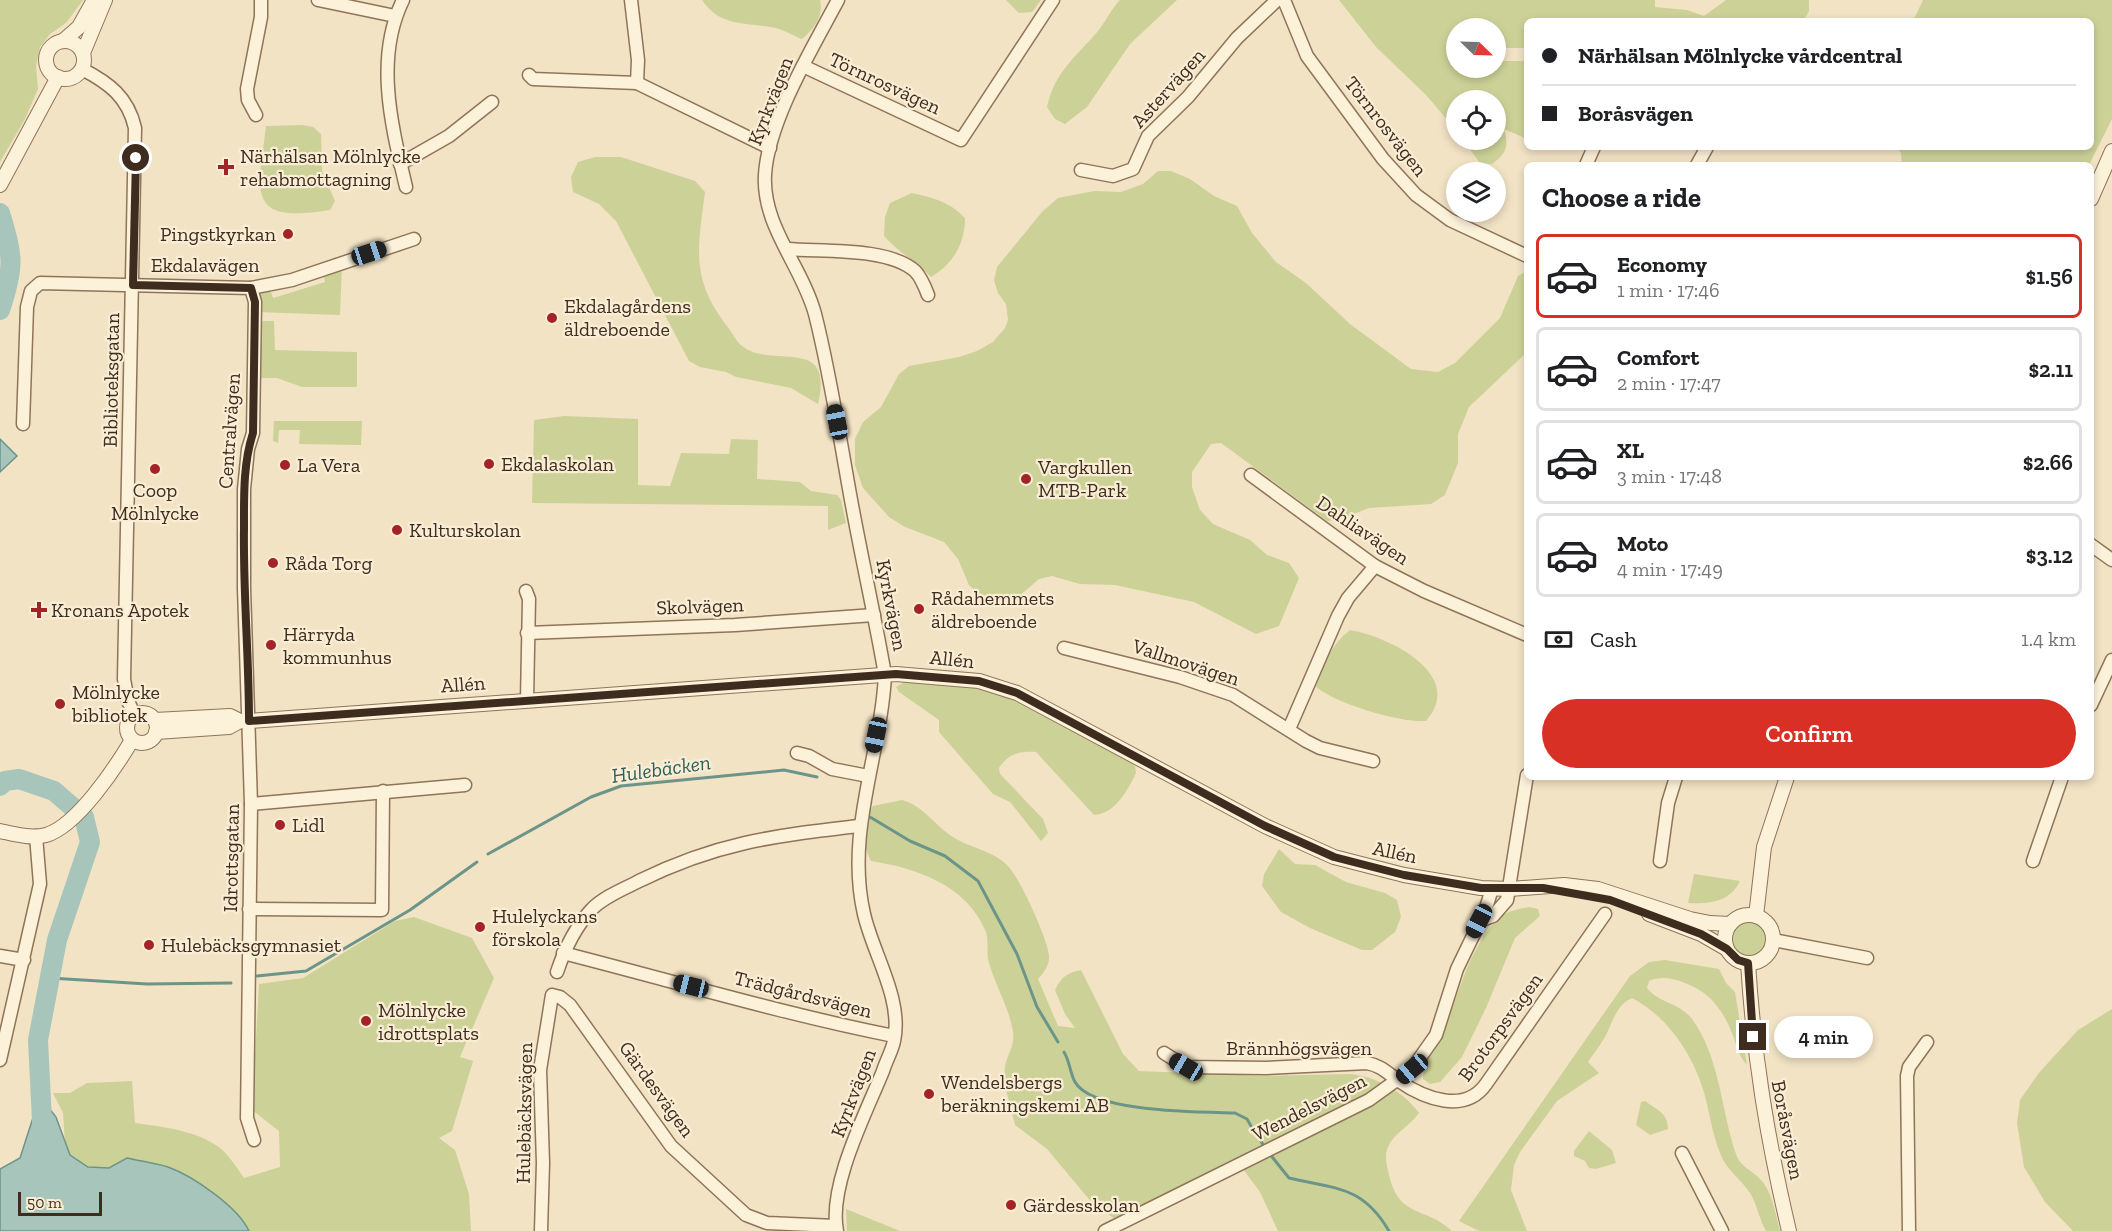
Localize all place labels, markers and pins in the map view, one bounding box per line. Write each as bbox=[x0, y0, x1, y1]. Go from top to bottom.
place label: Närhälsan Mölnlycke rehabmottagning bbox=[240, 144, 421, 191]
marker: Närhälsan Mölnlycke rehabmottagning bbox=[217, 158, 235, 176]
place label: Pingstkyrkan bbox=[160, 222, 277, 246]
marker: Pingstkyrkan bbox=[281, 227, 295, 241]
place label: Ekdalagårdens äldreboende bbox=[564, 294, 691, 341]
marker: Ekdalagårdens äldreboende bbox=[545, 311, 559, 325]
place label: Ekdalaskolan bbox=[501, 452, 615, 476]
place label: La Vera bbox=[297, 453, 361, 477]
place label: Vargkullen MTB-Park bbox=[1037, 455, 1132, 502]
marker: Ekdalaskolan bbox=[482, 457, 496, 471]
marker: La Vera bbox=[278, 458, 292, 472]
marker: Coop Mölnlycke bbox=[148, 462, 162, 476]
marker: Vargkullen MTB-Park bbox=[1019, 472, 1033, 486]
place label: Coop Mölnlycke bbox=[111, 478, 199, 525]
place label: Kulturskolan bbox=[409, 518, 521, 542]
marker: Kulturskolan bbox=[390, 523, 404, 537]
place label: Råda Torg bbox=[285, 551, 373, 575]
marker: Råda Torg bbox=[266, 556, 280, 570]
place label: Rådahemmets äldreboende bbox=[931, 586, 1054, 633]
place label: Kronans Apotek bbox=[51, 598, 190, 622]
marker: Rådahemmets äldreboende bbox=[912, 602, 926, 616]
marker: Kronans Apotek bbox=[32, 603, 46, 617]
place label: Härryda kommunhus bbox=[283, 622, 392, 669]
marker: Härryda kommunhus bbox=[264, 638, 278, 652]
place label: Mölnlycke bibliotek bbox=[71, 680, 160, 727]
marker: Mölnlycke bibliotek bbox=[53, 697, 67, 711]
place label: Lidl bbox=[292, 813, 325, 837]
marker: Lidl bbox=[273, 818, 287, 832]
place label: Hulelyckans förskola bbox=[492, 904, 597, 951]
marker: Hulelyckans förskola bbox=[473, 920, 487, 934]
place label: Hulebäcksgymnasiet bbox=[161, 933, 342, 957]
marker: Hulebäcksgymnasiet bbox=[142, 938, 156, 952]
place label: Mölnlycke idrottsplats bbox=[378, 998, 479, 1045]
marker: Mölnlycke idrottsplats bbox=[359, 1014, 373, 1028]
place label: Wendelsbergs beräkningskemi AB bbox=[940, 1070, 1109, 1117]
marker: Wendelsbergs beräkningskemi AB bbox=[922, 1087, 936, 1101]
place label: Gärdesskolan bbox=[1023, 1193, 1140, 1217]
marker: Gärdesskolan bbox=[1004, 1198, 1018, 1212]

